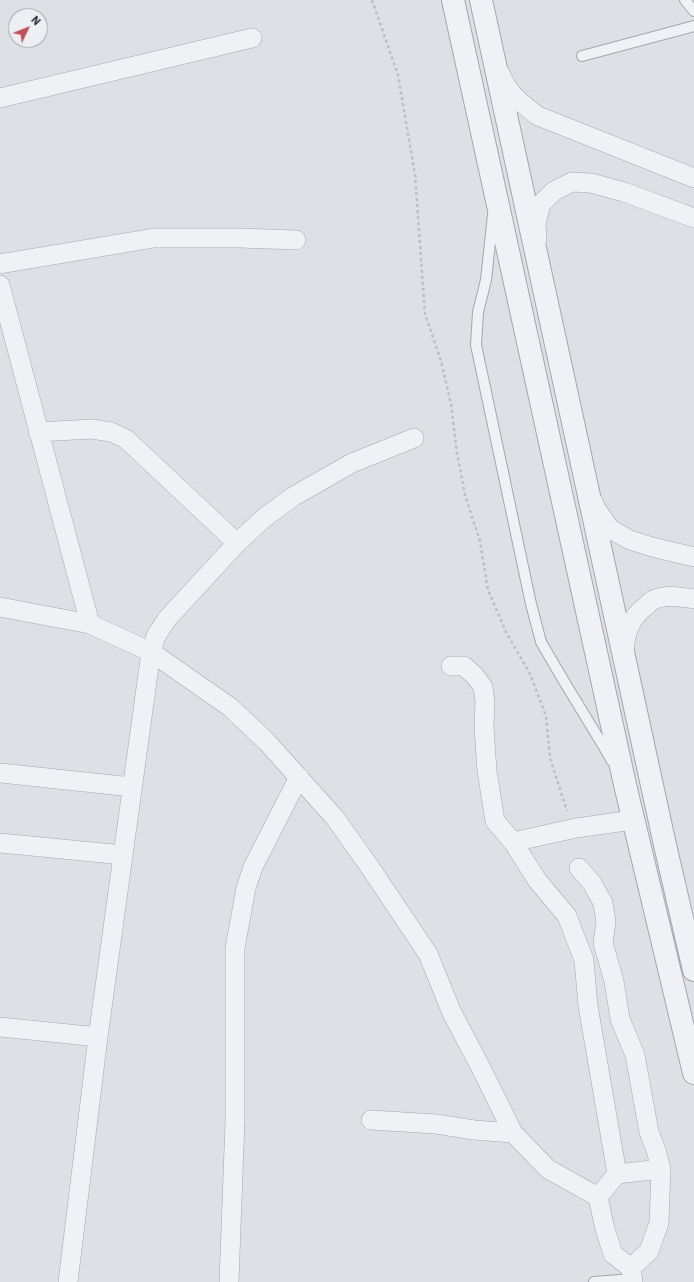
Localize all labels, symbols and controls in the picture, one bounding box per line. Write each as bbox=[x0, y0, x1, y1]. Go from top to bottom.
north arrow bbox=[8, 8, 48, 48]
text: N bbox=[28, 13, 44, 28]

